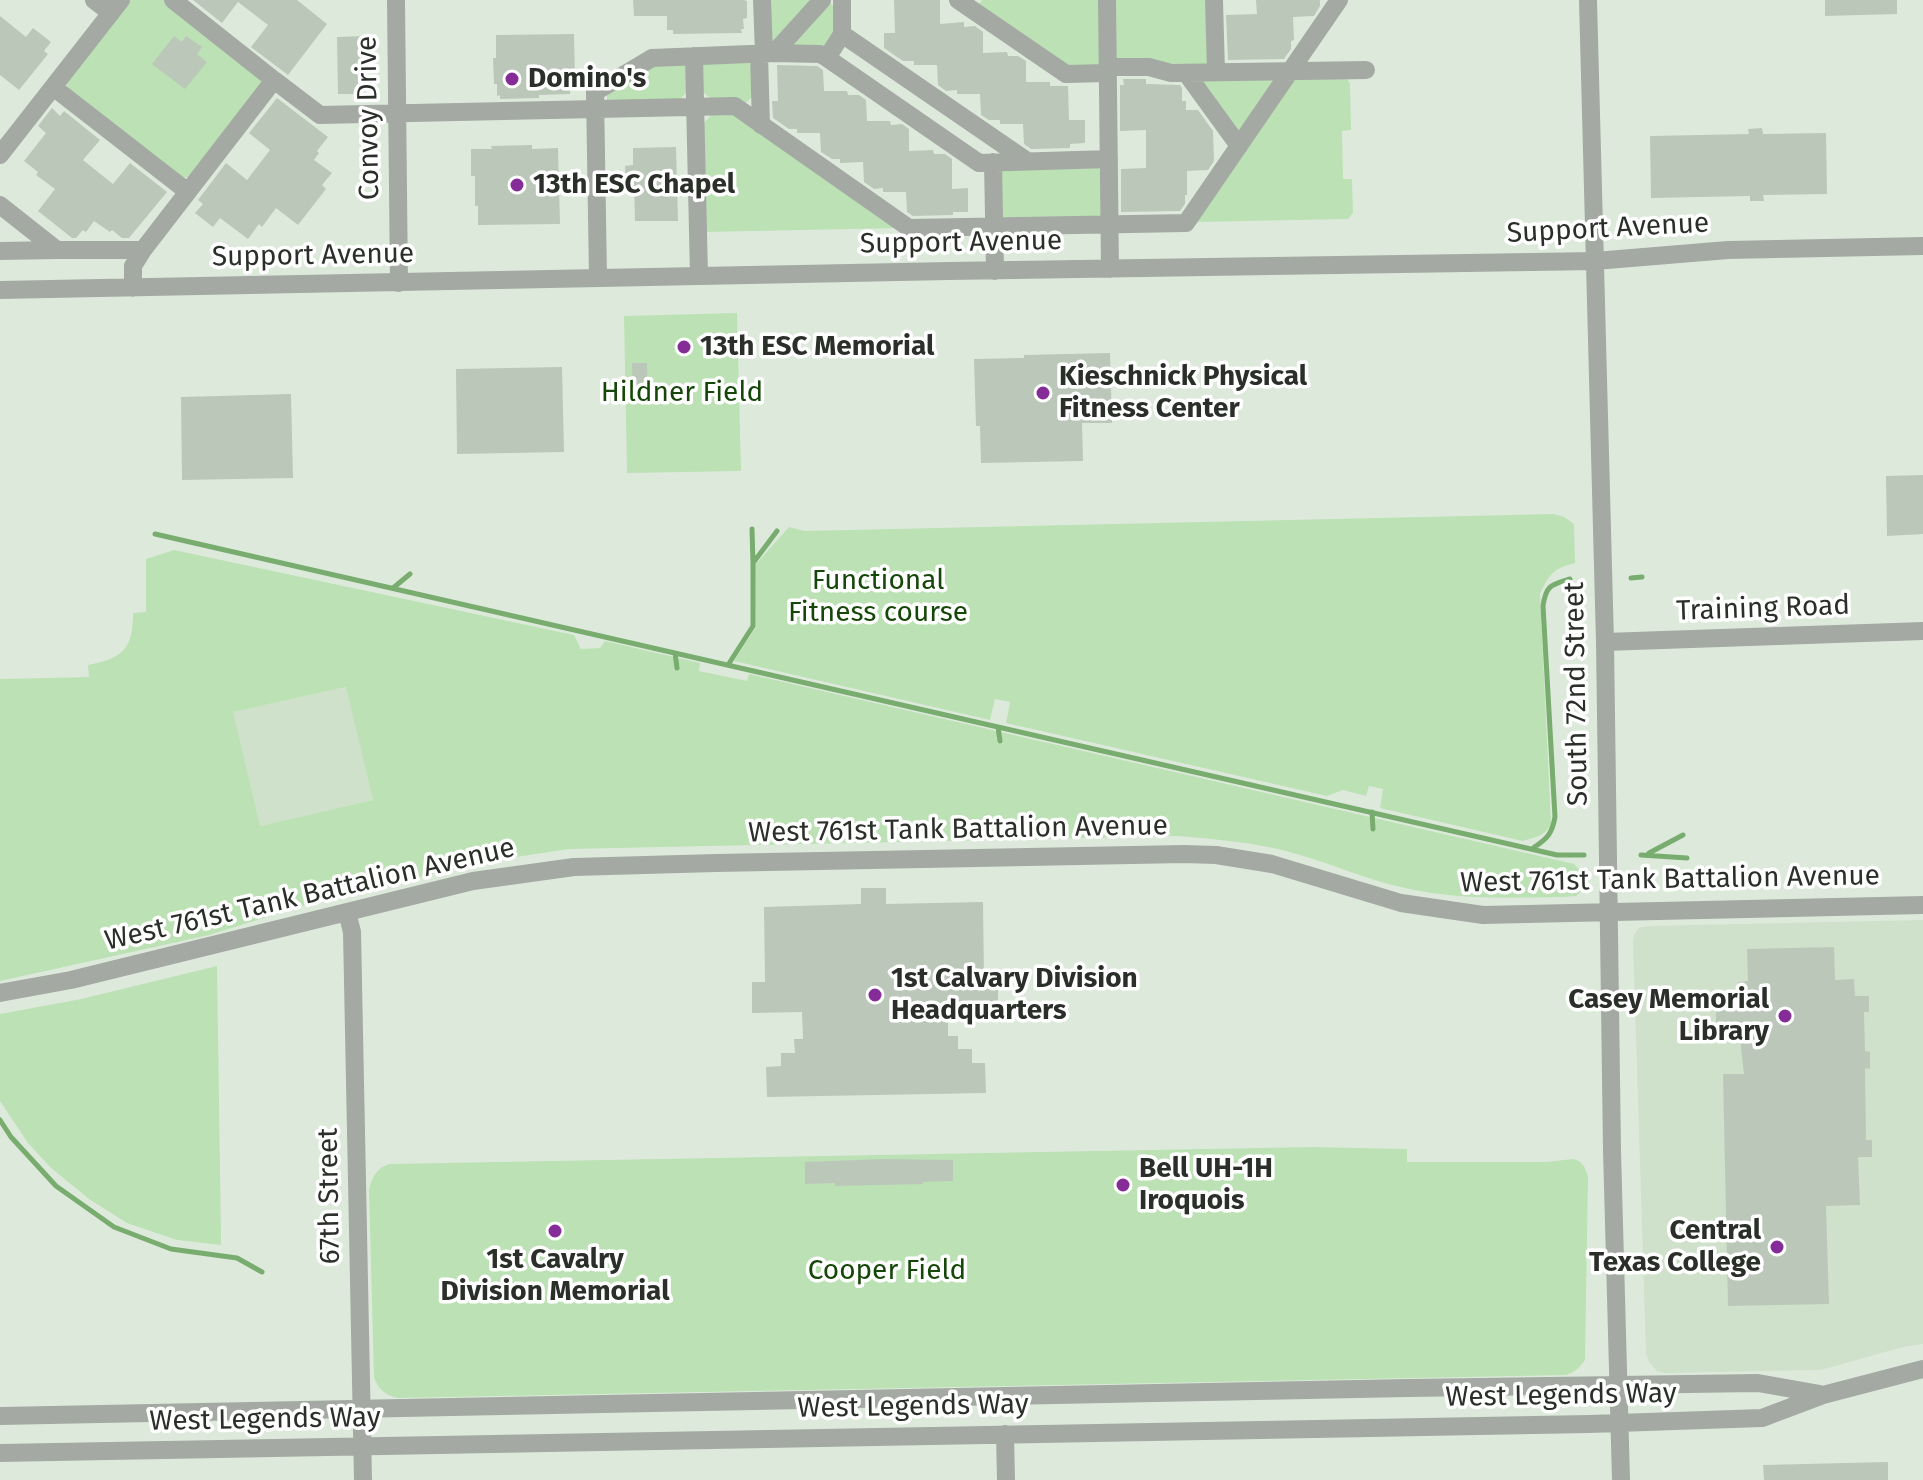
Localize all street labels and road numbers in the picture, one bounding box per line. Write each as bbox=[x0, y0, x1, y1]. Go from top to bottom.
street label: Convoy Drive bbox=[351, 35, 387, 201]
street label: Support Avenue bbox=[1506, 207, 1710, 251]
street label: Support Avenue bbox=[860, 224, 1062, 262]
street label: Support Avenue bbox=[212, 237, 414, 275]
street label: South 72nd Street bbox=[1558, 582, 1596, 806]
street label: Training Road bbox=[1676, 589, 1850, 629]
street label: West 761st Tank Battalion Avenue bbox=[748, 810, 1168, 850]
street label: West 761st Tank Battalion Avenue bbox=[102, 831, 518, 959]
street label: West 761st Tank Battalion Avenue bbox=[1460, 860, 1880, 900]
street label: 67th Street bbox=[312, 1127, 348, 1265]
street label: West Legends Way bbox=[1445, 1377, 1677, 1415]
street label: West Legends Way bbox=[797, 1388, 1029, 1426]
street label: West Legends Way bbox=[149, 1401, 381, 1439]

